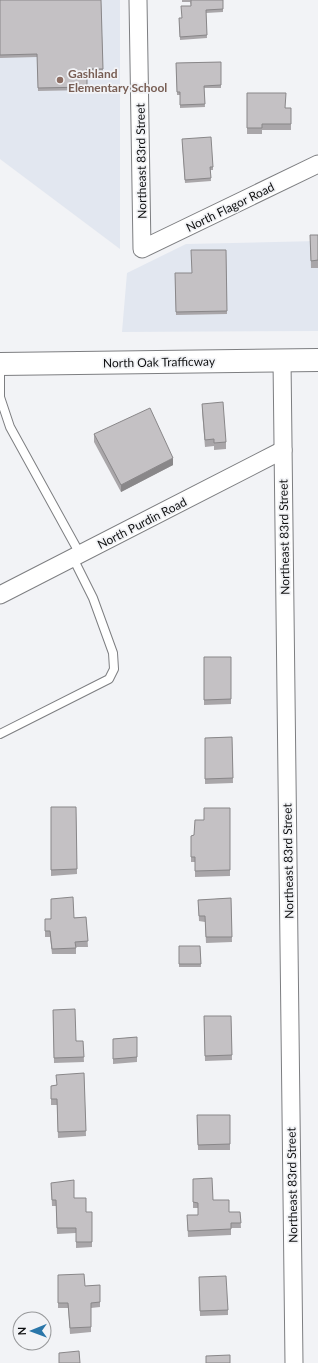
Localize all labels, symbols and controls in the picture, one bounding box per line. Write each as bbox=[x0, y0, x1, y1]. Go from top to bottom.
place label: Gashland Elementary School bbox=[68, 66, 167, 95]
marker: Gashland Elementary School bbox=[55, 75, 65, 85]
street label: Northeast 83rd Street bbox=[132, 102, 150, 219]
street label: North Flagor Road bbox=[183, 179, 277, 235]
street label: North Oak Trafficway bbox=[103, 354, 216, 370]
street label: Northeast 83rd Street bbox=[275, 478, 293, 595]
street label: North Purdin Road bbox=[95, 494, 189, 552]
street label: Northeast 83rd Street bbox=[279, 802, 297, 919]
street label: Northeast 83rd Street bbox=[283, 1126, 301, 1243]
north arrow bbox=[12, 1311, 52, 1351]
text: N bbox=[15, 1327, 28, 1336]

